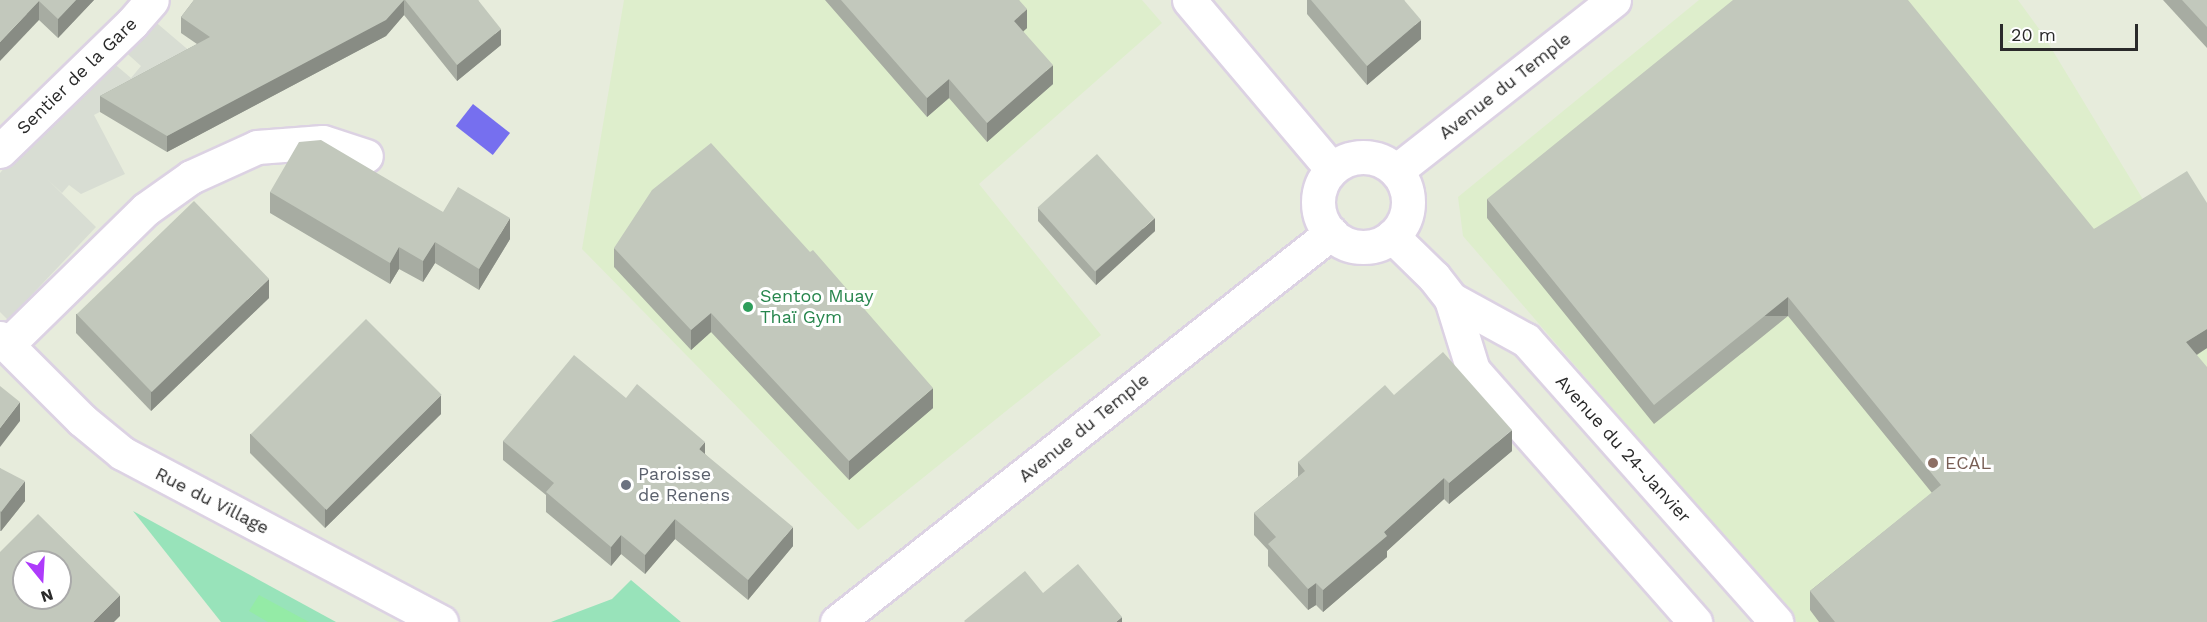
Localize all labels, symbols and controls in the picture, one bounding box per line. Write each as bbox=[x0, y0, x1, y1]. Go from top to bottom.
scale bar bbox=[2003, 12, 2141, 50]
street label: Sentier de la Gare bbox=[12, 13, 142, 139]
text: 20 m bbox=[2011, 24, 2056, 45]
street label: Avenue du Temple bbox=[1435, 28, 1575, 144]
place label: Sentoo Muay Thaï Gym bbox=[760, 286, 874, 328]
marker: Sentoo Muay Thaï Gym bbox=[741, 300, 755, 314]
street label: Avenue du Temple bbox=[1014, 369, 1154, 487]
street label: Avenue du 24-Janvier bbox=[1551, 371, 1695, 527]
place label: ECAL bbox=[1945, 452, 1991, 474]
marker: ECAL bbox=[1926, 456, 1940, 470]
street label: Rue du Village bbox=[151, 463, 273, 539]
place label: Paroisse de Renens bbox=[638, 464, 730, 506]
marker: Paroisse de Renens bbox=[619, 478, 633, 492]
north arrow bbox=[12, 550, 72, 610]
text: N bbox=[39, 585, 56, 607]

